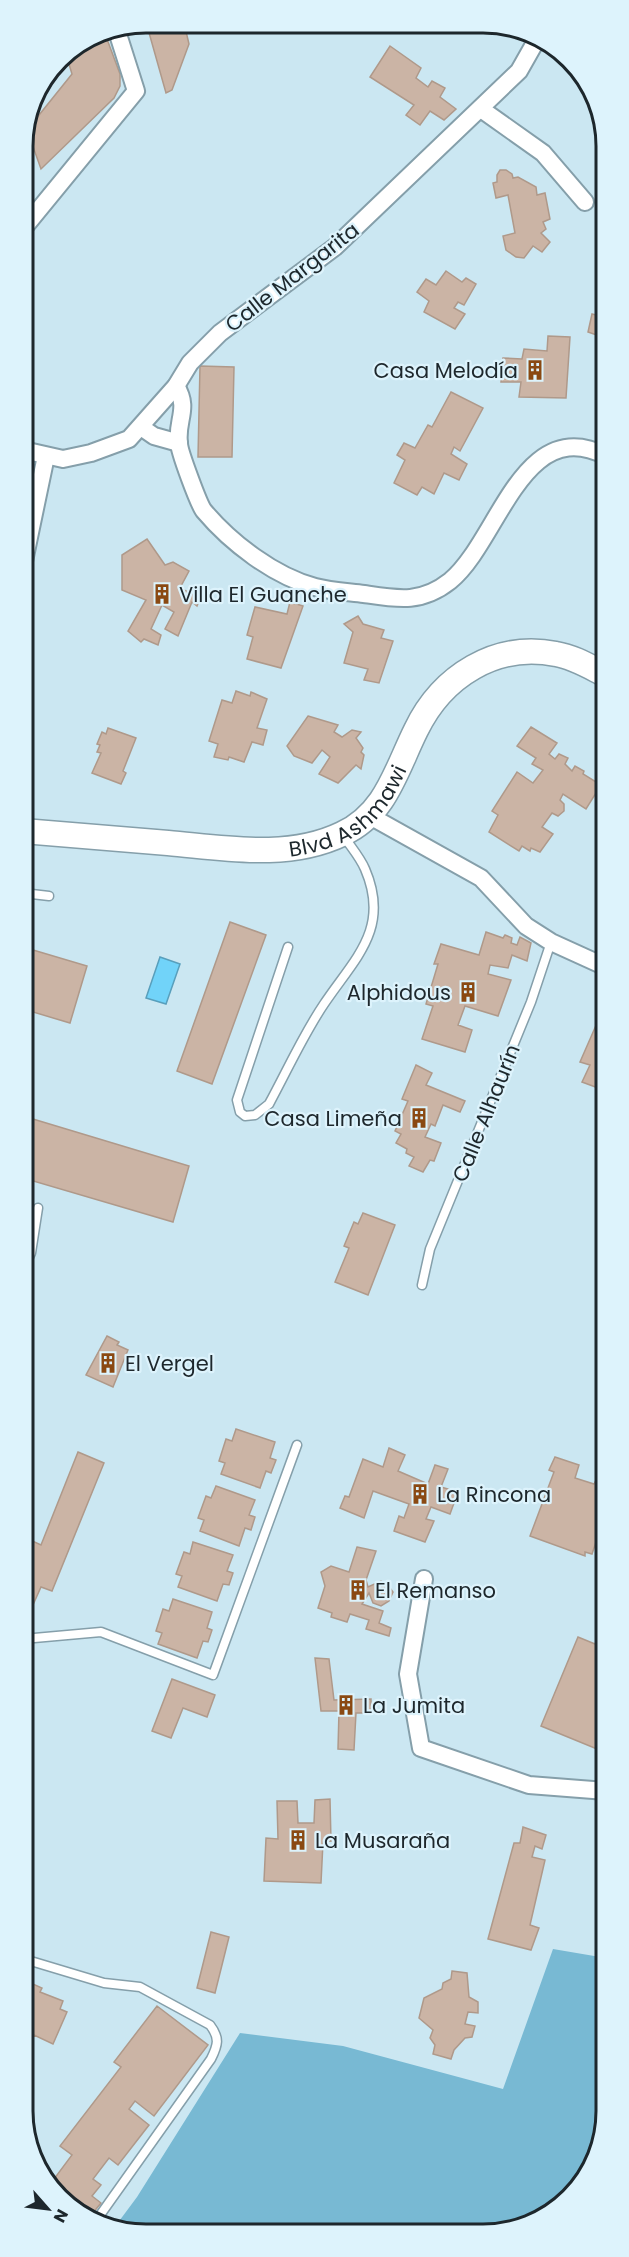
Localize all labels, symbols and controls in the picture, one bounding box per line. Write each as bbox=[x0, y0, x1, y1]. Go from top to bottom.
street label: Calle Margarita bbox=[219, 215, 365, 339]
place label: Casa Melodía bbox=[374, 356, 518, 385]
building icon: Casa Melodía bbox=[523, 358, 547, 382]
place label: Villa El Guanche bbox=[179, 580, 347, 609]
building icon: Villa El Guanche bbox=[150, 582, 174, 606]
street label: Blvd Ashmawi bbox=[287, 760, 413, 863]
place label: Alphidous bbox=[347, 978, 451, 1007]
building icon: Alphidous bbox=[456, 980, 480, 1004]
street label: Calle Alhaurín bbox=[445, 1040, 527, 1186]
place label: Casa Limeña bbox=[264, 1104, 402, 1133]
building icon: Casa Limeña bbox=[407, 1106, 431, 1130]
place label: El Vergel bbox=[125, 1349, 214, 1378]
building icon: El Vergel bbox=[96, 1351, 120, 1375]
place label: La Rincona bbox=[437, 1480, 551, 1509]
building icon: La Rincona bbox=[408, 1482, 432, 1506]
place label: El Remanso bbox=[375, 1576, 496, 1605]
building icon: El Remanso bbox=[346, 1578, 370, 1602]
place label: La Jumita bbox=[363, 1691, 465, 1720]
building icon: La Jumita bbox=[334, 1693, 358, 1717]
place label: La Musaraña bbox=[315, 1826, 450, 1855]
building icon: La Musaraña bbox=[286, 1828, 310, 1852]
north arrow bbox=[18, 2179, 78, 2239]
text: N bbox=[48, 2205, 74, 2227]

